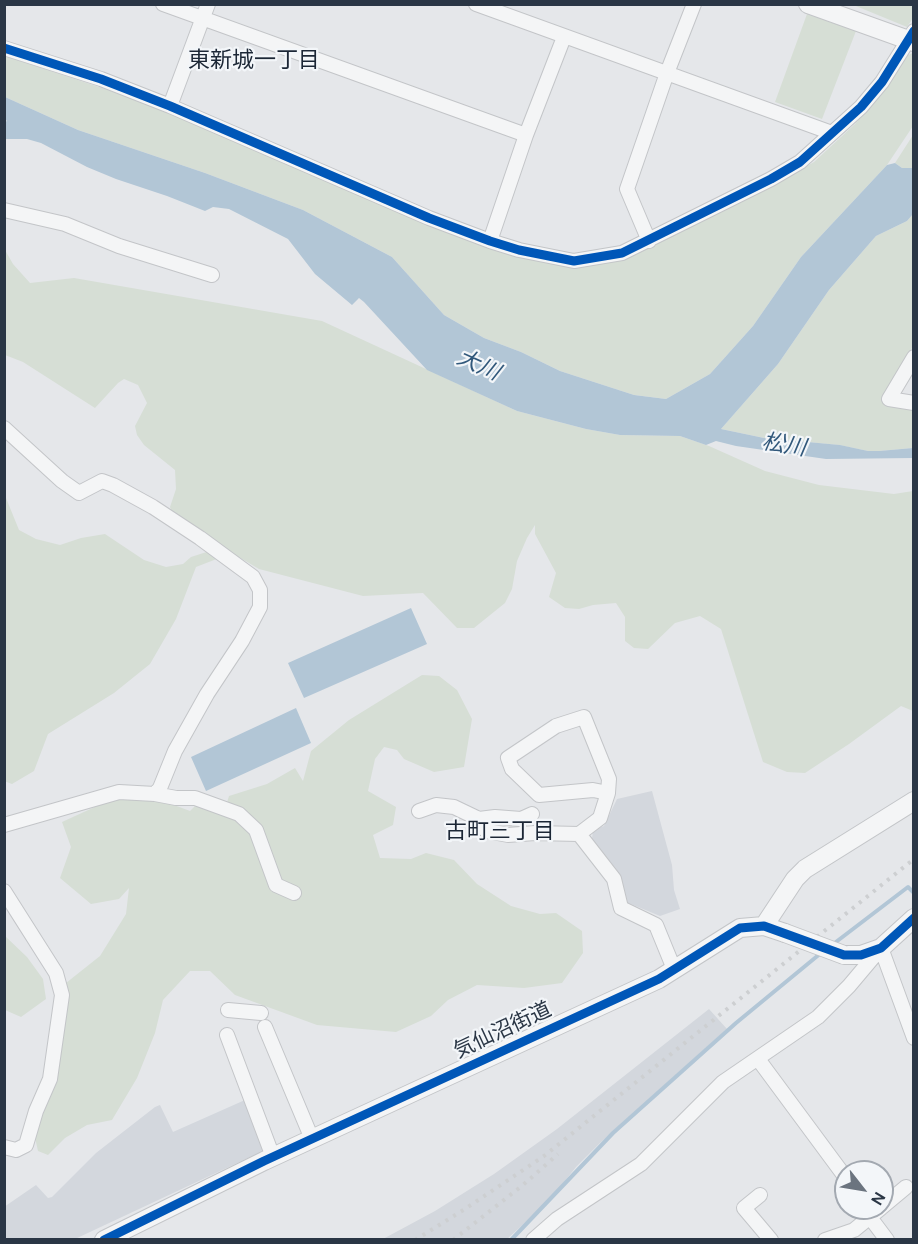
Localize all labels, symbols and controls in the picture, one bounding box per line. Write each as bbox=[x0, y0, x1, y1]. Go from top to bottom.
district label: 東新城一丁目 bbox=[188, 48, 320, 74]
water label: 大川 bbox=[453, 345, 503, 387]
water label: 松川 bbox=[760, 430, 808, 462]
district label: 古町三丁目 bbox=[445, 819, 555, 845]
street label: 気仙沼街道 bbox=[450, 997, 556, 1065]
north arrow bbox=[834, 1160, 894, 1220]
text: N bbox=[866, 1188, 890, 1209]

